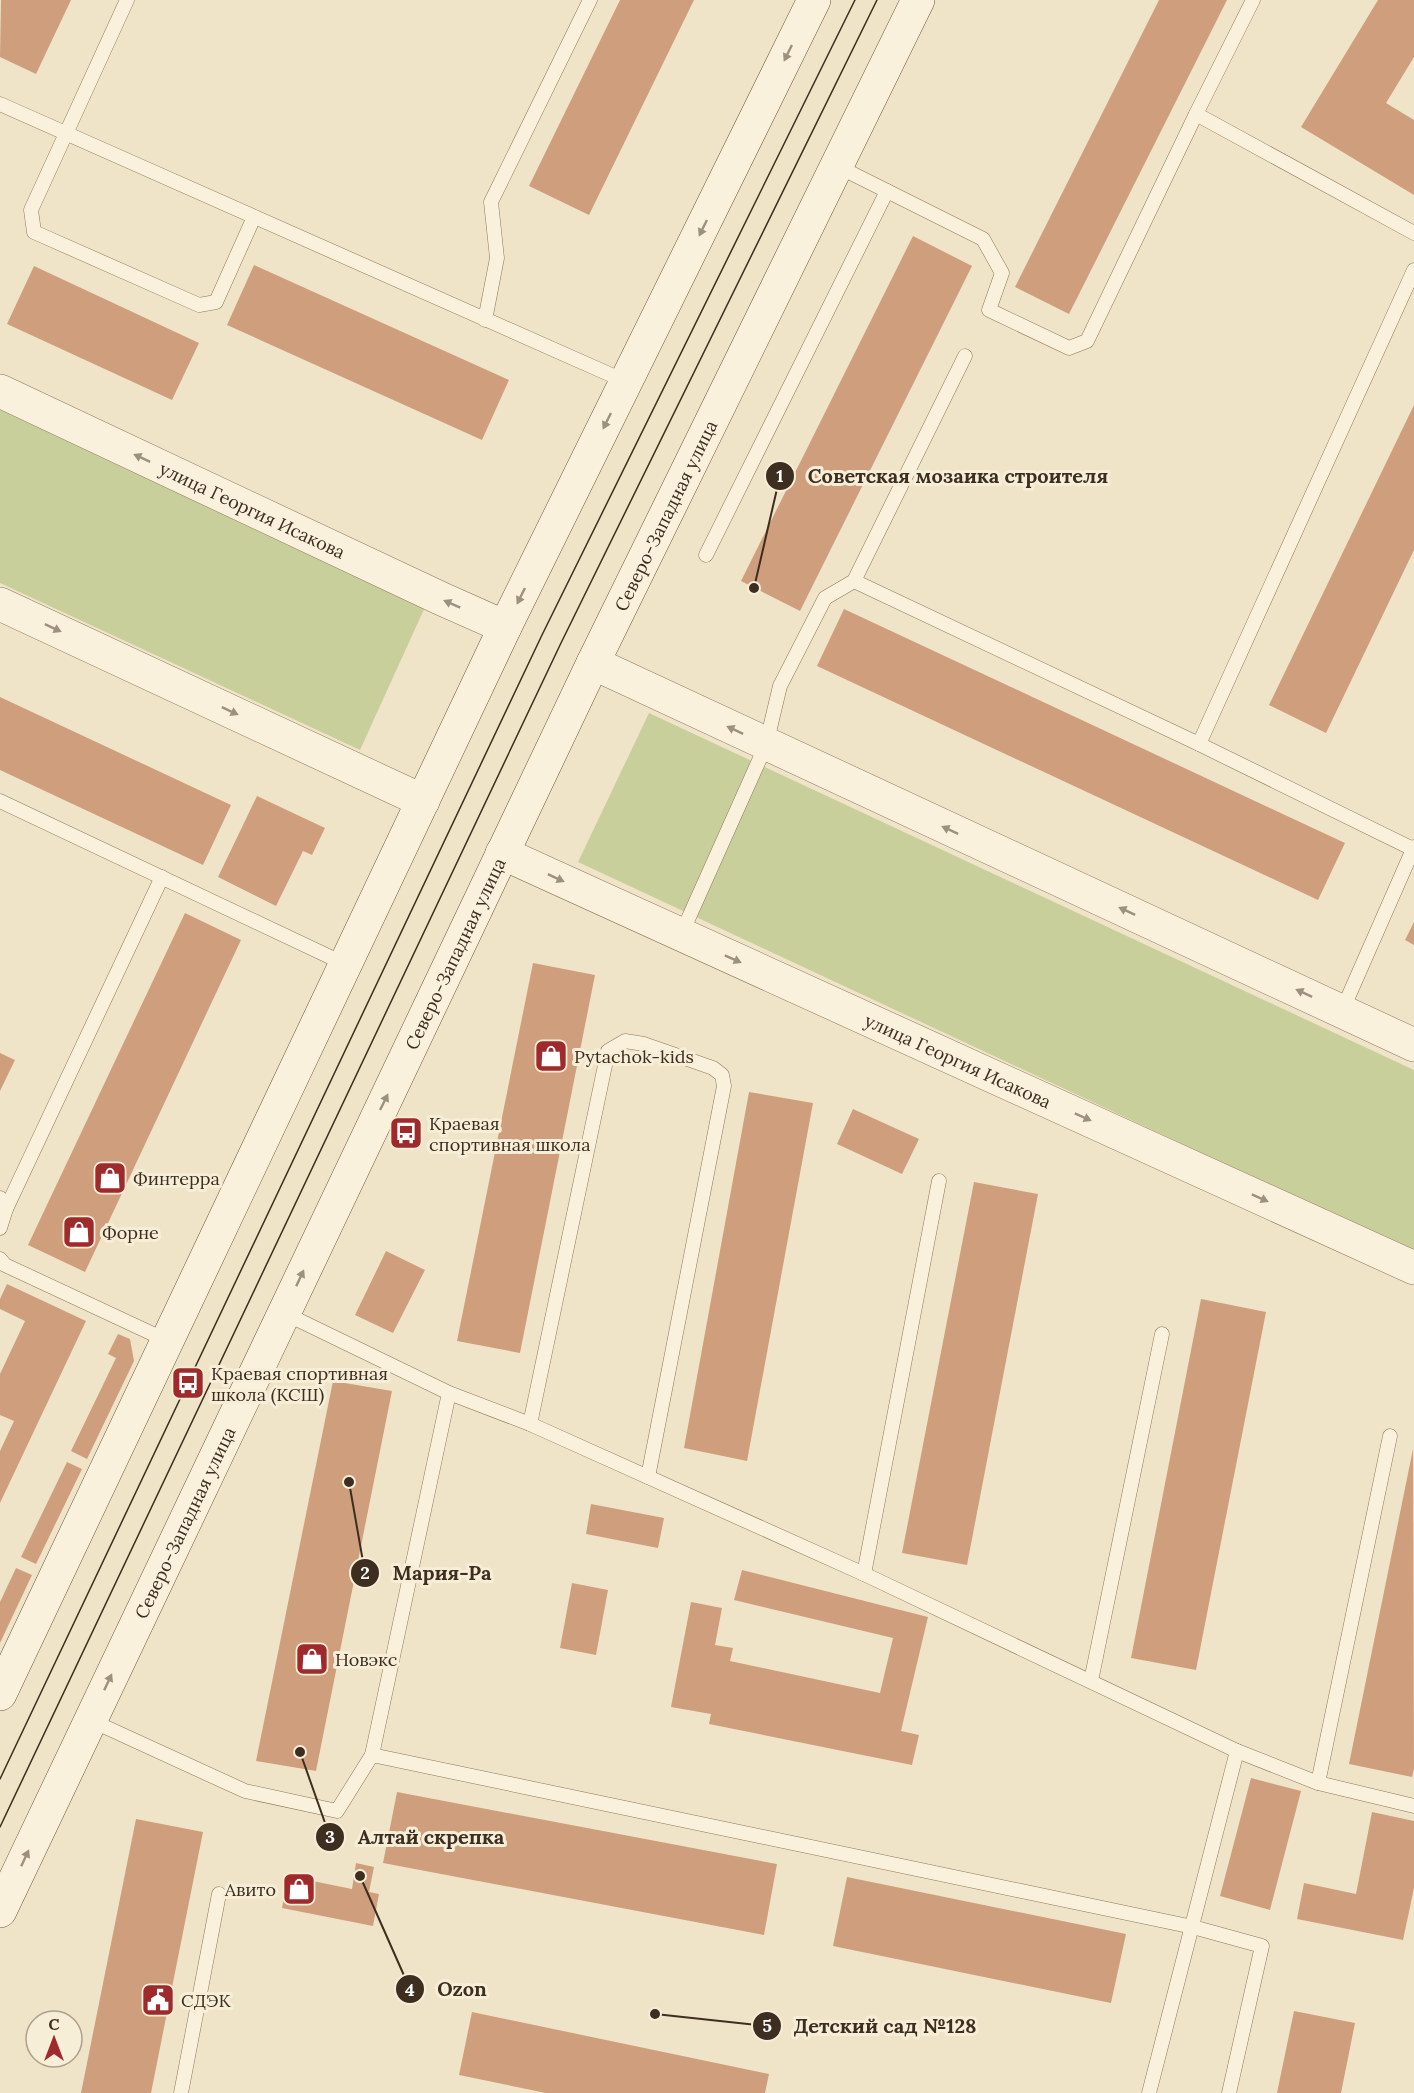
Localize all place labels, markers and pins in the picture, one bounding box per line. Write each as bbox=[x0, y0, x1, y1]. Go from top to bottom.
callout: Советская мозаика строителя bbox=[765, 457, 1120, 495]
shop icon: Pytachok-kids bbox=[533, 1038, 569, 1074]
place label: Pytachok-kids bbox=[574, 1045, 694, 1068]
place label: Краевая спортивная школа bbox=[429, 1112, 590, 1156]
bus stop icon: Краевая спортивная школа bbox=[388, 1115, 424, 1151]
shop icon: Финтерра bbox=[92, 1160, 128, 1196]
place label: Финтерра bbox=[133, 1167, 220, 1190]
shop icon: Форне bbox=[61, 1214, 97, 1250]
place label: Форне bbox=[102, 1221, 159, 1244]
place label: Краевая спортивная школа (КСШ) bbox=[211, 1362, 388, 1406]
bus stop icon: Краевая спортивная школа (КСШ) bbox=[170, 1365, 206, 1401]
callout: Мария-Ра bbox=[350, 1554, 503, 1592]
shop icon: Новэкс bbox=[294, 1641, 330, 1677]
place label: Новэкс bbox=[335, 1648, 397, 1671]
callout: Алтай скрепка bbox=[315, 1818, 516, 1856]
shop icon: Авито bbox=[281, 1871, 317, 1907]
place label: Авито bbox=[224, 1878, 276, 1901]
callout: Ozon bbox=[395, 1970, 499, 2008]
public building icon: СДЭК bbox=[140, 1982, 176, 2018]
place label: СДЭК bbox=[181, 1989, 231, 2012]
callout: Детский сад №128 bbox=[752, 2007, 989, 2045]

